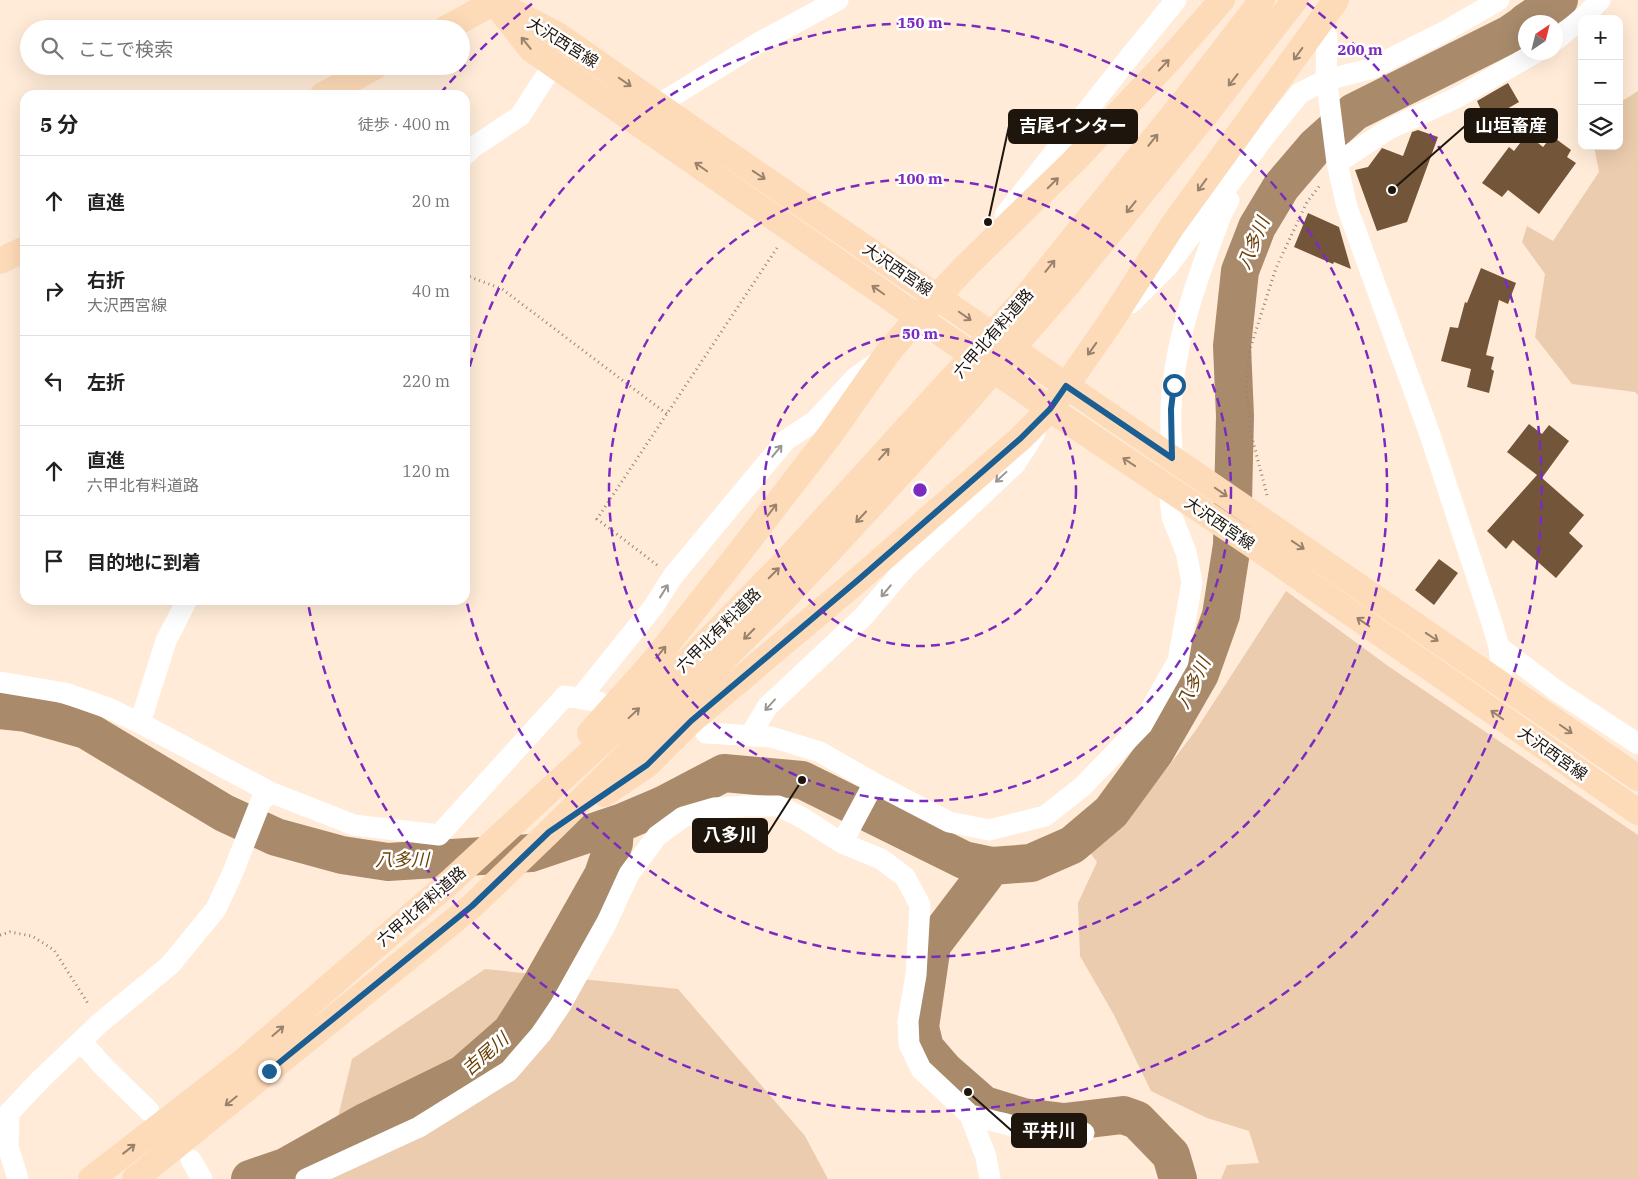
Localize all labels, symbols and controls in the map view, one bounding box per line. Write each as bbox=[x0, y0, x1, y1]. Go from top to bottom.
street label: 大沢西宮線 bbox=[524, 12, 602, 72]
text: 150 m bbox=[897, 13, 943, 32]
north arrow bbox=[1518, 15, 1563, 60]
map controls bbox=[1578, 15, 1623, 150]
button: + bbox=[1578, 15, 1623, 60]
search box bbox=[20, 20, 470, 75]
icon: search bbox=[38, 34, 66, 62]
text: ここで検索 bbox=[78, 37, 173, 61]
one-way arrow bbox=[521, 37, 532, 50]
text: 200 m bbox=[1337, 40, 1383, 59]
one-way arrow bbox=[1292, 47, 1303, 60]
one-way arrow bbox=[1158, 59, 1170, 71]
button: − bbox=[1578, 60, 1623, 105]
one-way arrow bbox=[1227, 73, 1238, 86]
one-way arrow bbox=[618, 77, 632, 87]
button: layers bbox=[1578, 105, 1623, 150]
callout: 山垣畜産 bbox=[1465, 109, 1557, 142]
text: 5 分 bbox=[40, 110, 78, 138]
callout: 吉尾インター bbox=[1009, 110, 1137, 143]
text: 徒歩 · 400 m bbox=[358, 114, 450, 134]
text: 吉尾インター bbox=[1019, 114, 1127, 137]
text: 山垣畜産 bbox=[1475, 114, 1547, 137]
one-way arrow bbox=[1147, 134, 1158, 147]
one-way arrow bbox=[694, 162, 708, 172]
text: 100 m bbox=[897, 169, 943, 188]
one-way arrow bbox=[752, 170, 766, 180]
one-way arrow bbox=[1046, 177, 1059, 189]
one-way arrow bbox=[1197, 178, 1207, 192]
icon: ahead bbox=[40, 187, 68, 215]
text: 直進 bbox=[87, 190, 125, 214]
text: 20 m bbox=[412, 191, 450, 211]
one-way arrow bbox=[1126, 200, 1137, 213]
water label: 八多川 bbox=[1232, 212, 1275, 272]
street label: 大沢西宮線 bbox=[859, 238, 937, 300]
one-way arrow bbox=[1045, 260, 1056, 273]
text: 右折 bbox=[87, 268, 125, 292]
icon: right bbox=[40, 277, 68, 305]
text: 40 m bbox=[412, 281, 450, 301]
street label: 六甲北有料道路 bbox=[949, 284, 1037, 382]
one-way arrow bbox=[871, 285, 885, 295]
text: 大沢西宮線 bbox=[87, 295, 167, 315]
one-way arrow bbox=[958, 311, 972, 321]
text: 50 m bbox=[902, 324, 938, 343]
one-way arrow bbox=[1087, 342, 1097, 356]
icon: left bbox=[40, 367, 68, 395]
text: 左折 bbox=[87, 370, 125, 394]
text: 220 m bbox=[402, 371, 450, 391]
route start bbox=[1163, 374, 1186, 397]
one-way arrow bbox=[772, 445, 783, 458]
one-way arrow bbox=[879, 447, 890, 460]
text: 直進 bbox=[87, 448, 125, 472]
icon: ahead bbox=[40, 457, 68, 485]
one-way arrow bbox=[1122, 457, 1136, 467]
text: 120 m bbox=[402, 461, 450, 481]
one-way arrow bbox=[995, 471, 1008, 483]
text: 六甲北有料道路 bbox=[87, 475, 199, 495]
centre of rings bbox=[911, 481, 929, 499]
one-way arrow bbox=[1214, 487, 1228, 497]
street label: 大沢西宮線 bbox=[1181, 492, 1259, 554]
one-way arrow bbox=[767, 503, 777, 517]
one-way arrow bbox=[855, 510, 867, 523]
one-way arrow bbox=[1291, 540, 1305, 550]
icon: arrive bbox=[40, 547, 68, 575]
text: 目的地に到着 bbox=[87, 550, 201, 574]
one-way arrow bbox=[768, 567, 780, 579]
street label: 六甲北有料道路 bbox=[671, 583, 765, 677]
one-way arrow bbox=[659, 584, 669, 598]
one-way arrow bbox=[881, 584, 892, 597]
one-way arrow bbox=[1356, 617, 1370, 627]
one-way arrow bbox=[743, 628, 755, 640]
one-way arrow bbox=[1425, 632, 1439, 642]
one-way arrow bbox=[655, 646, 666, 659]
water label: 八多川 bbox=[1171, 652, 1216, 712]
one-way arrow bbox=[765, 698, 776, 711]
one-way arrow bbox=[628, 707, 641, 719]
one-way arrow bbox=[1490, 710, 1504, 720]
street label: 大沢西宮線 bbox=[1514, 722, 1592, 784]
one-way arrow bbox=[1559, 724, 1573, 734]
callout: 八多川 bbox=[693, 819, 767, 852]
text: 八多川 bbox=[703, 823, 757, 846]
water label: 八多川 bbox=[375, 848, 431, 871]
street label: 六甲北有料道路 bbox=[372, 862, 470, 950]
one-way arrow bbox=[272, 1025, 285, 1036]
water label: 吉尾川 bbox=[457, 1026, 514, 1080]
route end bbox=[258, 1060, 281, 1083]
one-way arrow bbox=[225, 1096, 238, 1107]
callout: 平井川 bbox=[1012, 1114, 1086, 1147]
text: 平井川 bbox=[1022, 1119, 1076, 1142]
one-way arrow bbox=[122, 1144, 135, 1155]

